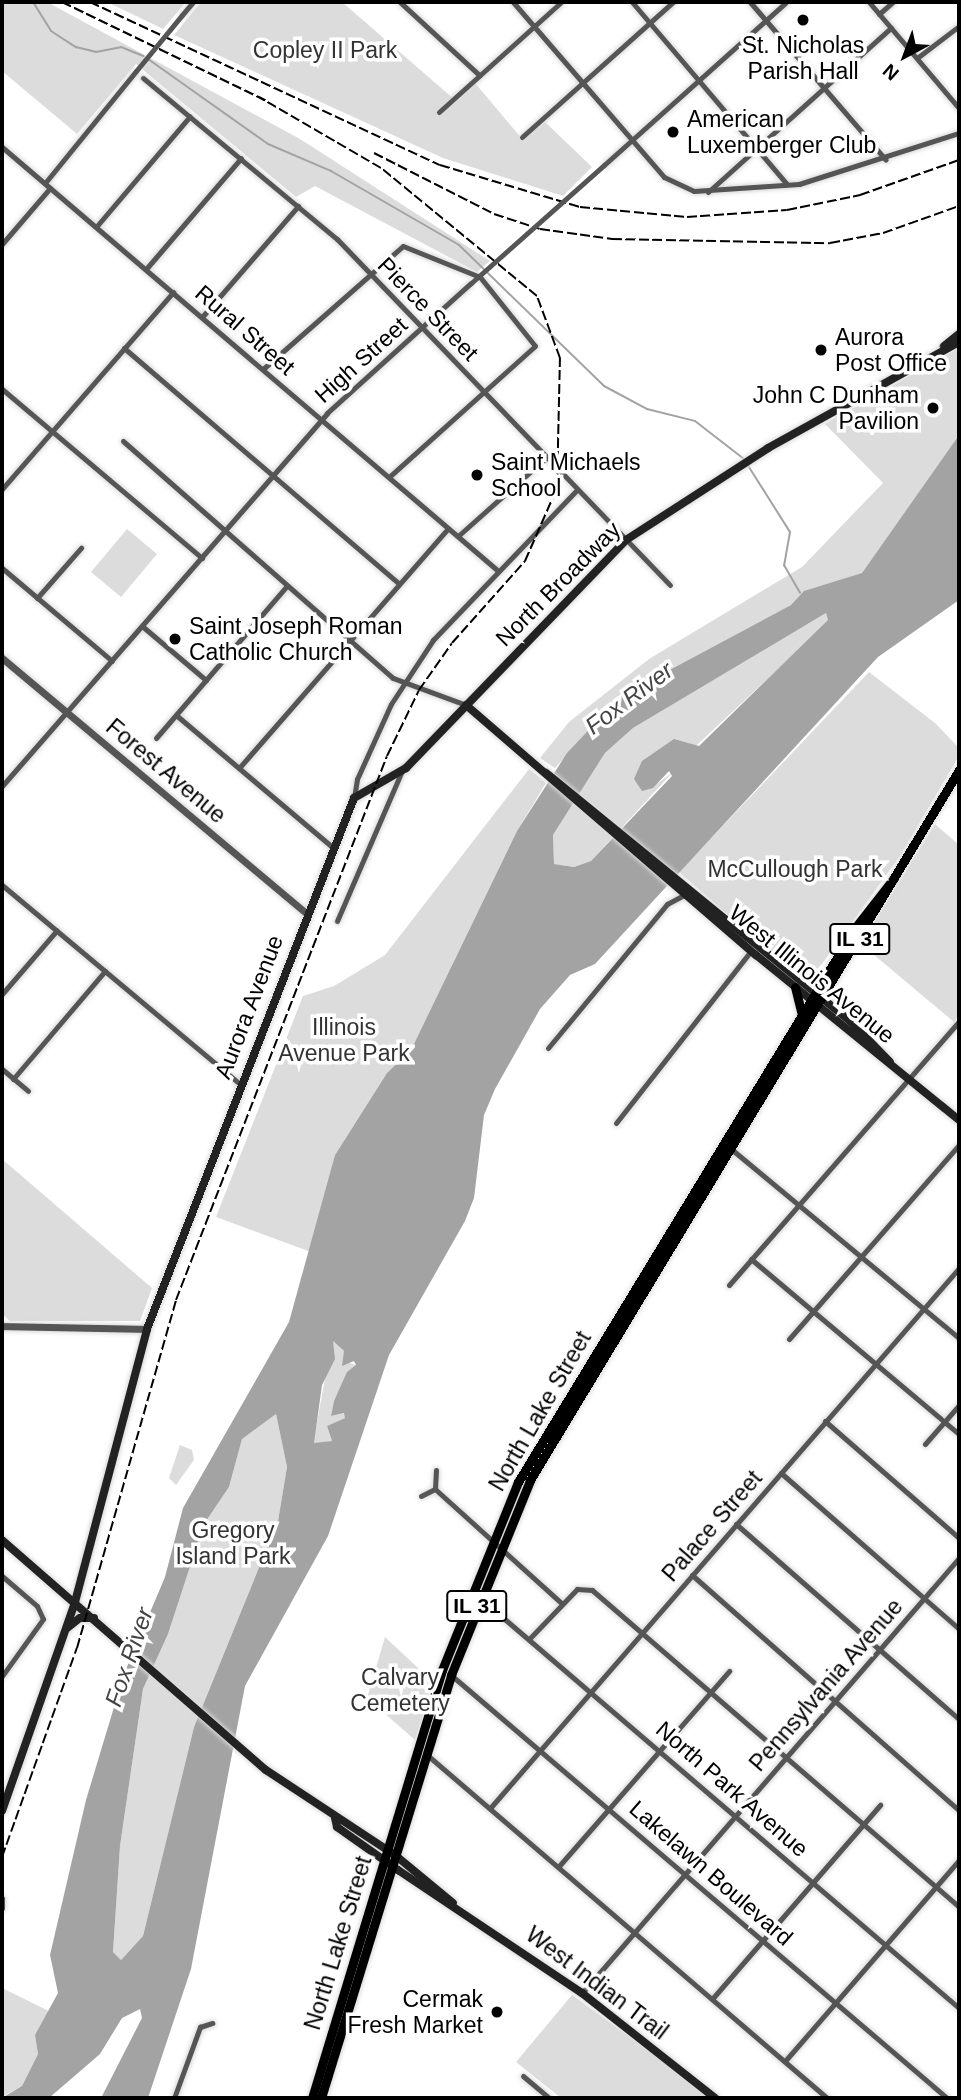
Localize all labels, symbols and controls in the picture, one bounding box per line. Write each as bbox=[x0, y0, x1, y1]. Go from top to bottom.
marker: St. Nicholas Parish Hall bbox=[795, 12, 811, 28]
north arrow bbox=[870, 21, 940, 91]
place label: St. Nicholas Parish Hall bbox=[742, 31, 864, 85]
park label: Copley II Park bbox=[253, 36, 397, 64]
text: N bbox=[879, 60, 903, 85]
place label: American Luxemberger Club bbox=[687, 105, 876, 159]
marker: American Luxemberger Club bbox=[665, 124, 681, 140]
street label: Pierce Street bbox=[372, 252, 484, 366]
street label: Rural Street bbox=[190, 279, 300, 381]
street label: High Street bbox=[309, 311, 413, 409]
place label: Aurora Post Office bbox=[835, 323, 947, 377]
marker: Aurora Post Office bbox=[813, 342, 829, 358]
place label: John C Dunham Pavilion bbox=[753, 381, 919, 435]
marker: John C Dunham Pavilion bbox=[925, 400, 941, 416]
place label: Saint Michaels School bbox=[491, 448, 641, 502]
marker: Saint Michaels School bbox=[469, 467, 485, 483]
street label: North Broadway bbox=[490, 516, 626, 652]
place label: Saint Joseph Roman Catholic Church bbox=[189, 612, 403, 666]
marker: Saint Joseph Roman Catholic Church bbox=[167, 631, 183, 647]
water label: Fox River bbox=[579, 656, 679, 740]
street label: Forest Avenue bbox=[100, 712, 232, 830]
park label: McCullough Park bbox=[707, 855, 883, 883]
street label: West Illinois Avenue bbox=[723, 898, 901, 1050]
road number: IL 31 bbox=[828, 922, 892, 956]
street label: Aurora Avenue bbox=[209, 931, 289, 1083]
park label: Illinois Avenue Park bbox=[278, 1013, 410, 1067]
street label: North Lake Street bbox=[483, 1326, 597, 1496]
street label: Palace Street bbox=[656, 1465, 768, 1587]
park label: Gregory Island Park bbox=[175, 1516, 291, 1570]
road number: IL 31 bbox=[446, 1588, 508, 1624]
street label: Pennsylvania Avenue bbox=[743, 1593, 909, 1777]
water label: Fox River bbox=[99, 1604, 159, 1710]
park label: Calvary Cemetery bbox=[350, 1663, 450, 1717]
street label: North Park Avenue bbox=[650, 1715, 814, 1863]
street label: Lakelawn Boulevard bbox=[624, 1795, 798, 1951]
street label: North Lake Street bbox=[298, 1853, 378, 2033]
street label: West Indian Trail bbox=[520, 1920, 674, 2046]
place label: Cermak Fresh Market bbox=[348, 1985, 483, 2039]
marker: Cermak Fresh Market bbox=[489, 2004, 505, 2020]

